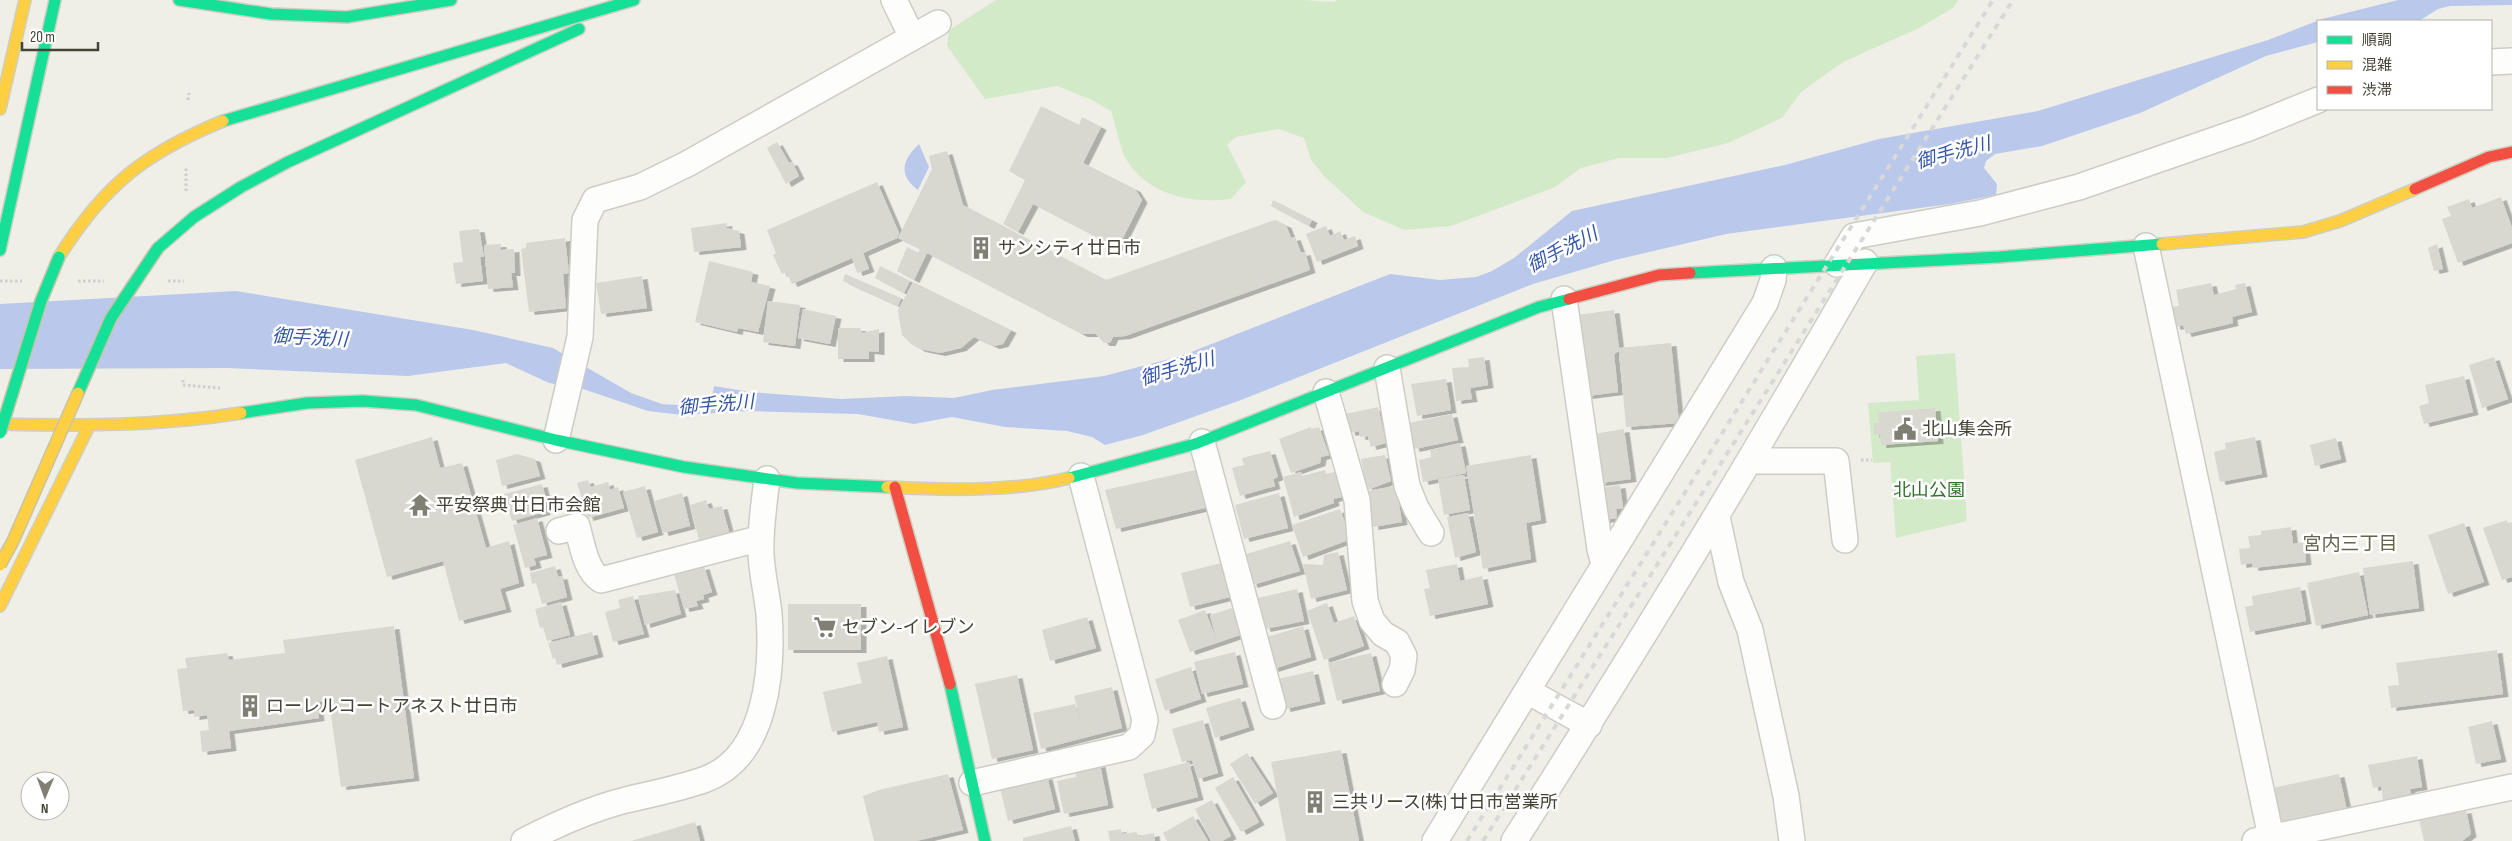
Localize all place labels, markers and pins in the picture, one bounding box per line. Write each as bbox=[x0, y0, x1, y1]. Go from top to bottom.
building icon: サンシティ廿日市 bbox=[968, 235, 994, 261]
place label: サンシティ廿日市 bbox=[998, 238, 1141, 259]
public building icon: 北山集会所 bbox=[1892, 416, 1918, 442]
place label: 北山集会所 bbox=[1922, 419, 2012, 440]
temple icon: 平安祭典 廿日市会館 bbox=[407, 492, 433, 518]
place label: 平安祭典 廿日市会館 bbox=[436, 495, 601, 516]
supermarket icon: セブン-イレブン bbox=[812, 614, 838, 640]
place label: セブン-イレブン bbox=[842, 617, 975, 638]
building icon: ローレルコートアネスト廿日市 bbox=[237, 693, 263, 719]
place label: ローレルコートアネスト廿日市 bbox=[266, 696, 518, 717]
building icon: 三共リース(株) 廿日市営業所 bbox=[1302, 789, 1328, 815]
place label: 三共リース(株) 廿日市営業所 bbox=[1332, 792, 1558, 813]

